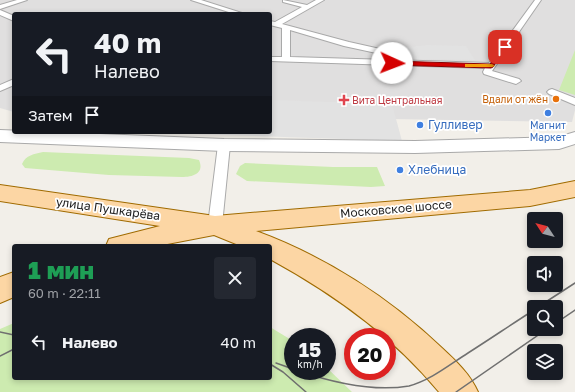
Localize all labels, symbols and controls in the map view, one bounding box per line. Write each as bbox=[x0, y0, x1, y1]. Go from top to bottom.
text: 40 m bbox=[94, 26, 161, 59]
icon: left bbox=[28, 28, 80, 80]
pin bbox=[488, 30, 522, 64]
icon: arrive bbox=[494, 36, 516, 58]
position arrow bbox=[371, 42, 413, 84]
text: Налево bbox=[94, 60, 160, 82]
place label: Вдали от жён bbox=[482, 93, 548, 105]
place label: Вита Центральная bbox=[352, 94, 442, 106]
marker: Вдали от жён bbox=[551, 94, 561, 104]
marker: Вита Центральная bbox=[339, 95, 349, 105]
icon: arrive bbox=[81, 104, 103, 126]
text: Затем bbox=[28, 106, 73, 124]
marker: Магнит Маркет bbox=[543, 108, 553, 118]
place label: Гулливер bbox=[428, 117, 483, 132]
place label: Магнит Маркет bbox=[530, 119, 566, 143]
marker: Гулливер bbox=[415, 120, 425, 130]
place label: Хлебница bbox=[408, 162, 466, 177]
marker: Хлебница bbox=[395, 165, 405, 175]
street label: улица Пушкарёва bbox=[55, 194, 161, 223]
street label: Московское шоссе bbox=[340, 196, 452, 221]
north arrow bbox=[527, 212, 563, 248]
map controls bbox=[527, 212, 563, 380]
text: 1 мин bbox=[28, 255, 94, 284]
button: sound bbox=[527, 256, 563, 292]
button: close bbox=[214, 257, 256, 299]
text: 60 m · 22:11 bbox=[28, 285, 101, 301]
button: search bbox=[527, 300, 563, 336]
speed limit sign: 20 bbox=[344, 328, 396, 380]
icon: left bbox=[28, 331, 50, 353]
text: Налево bbox=[62, 333, 118, 351]
text: 40 m bbox=[221, 333, 256, 351]
text: 15 bbox=[299, 337, 321, 361]
button: layers bbox=[527, 344, 563, 380]
text: km/h bbox=[297, 358, 323, 370]

